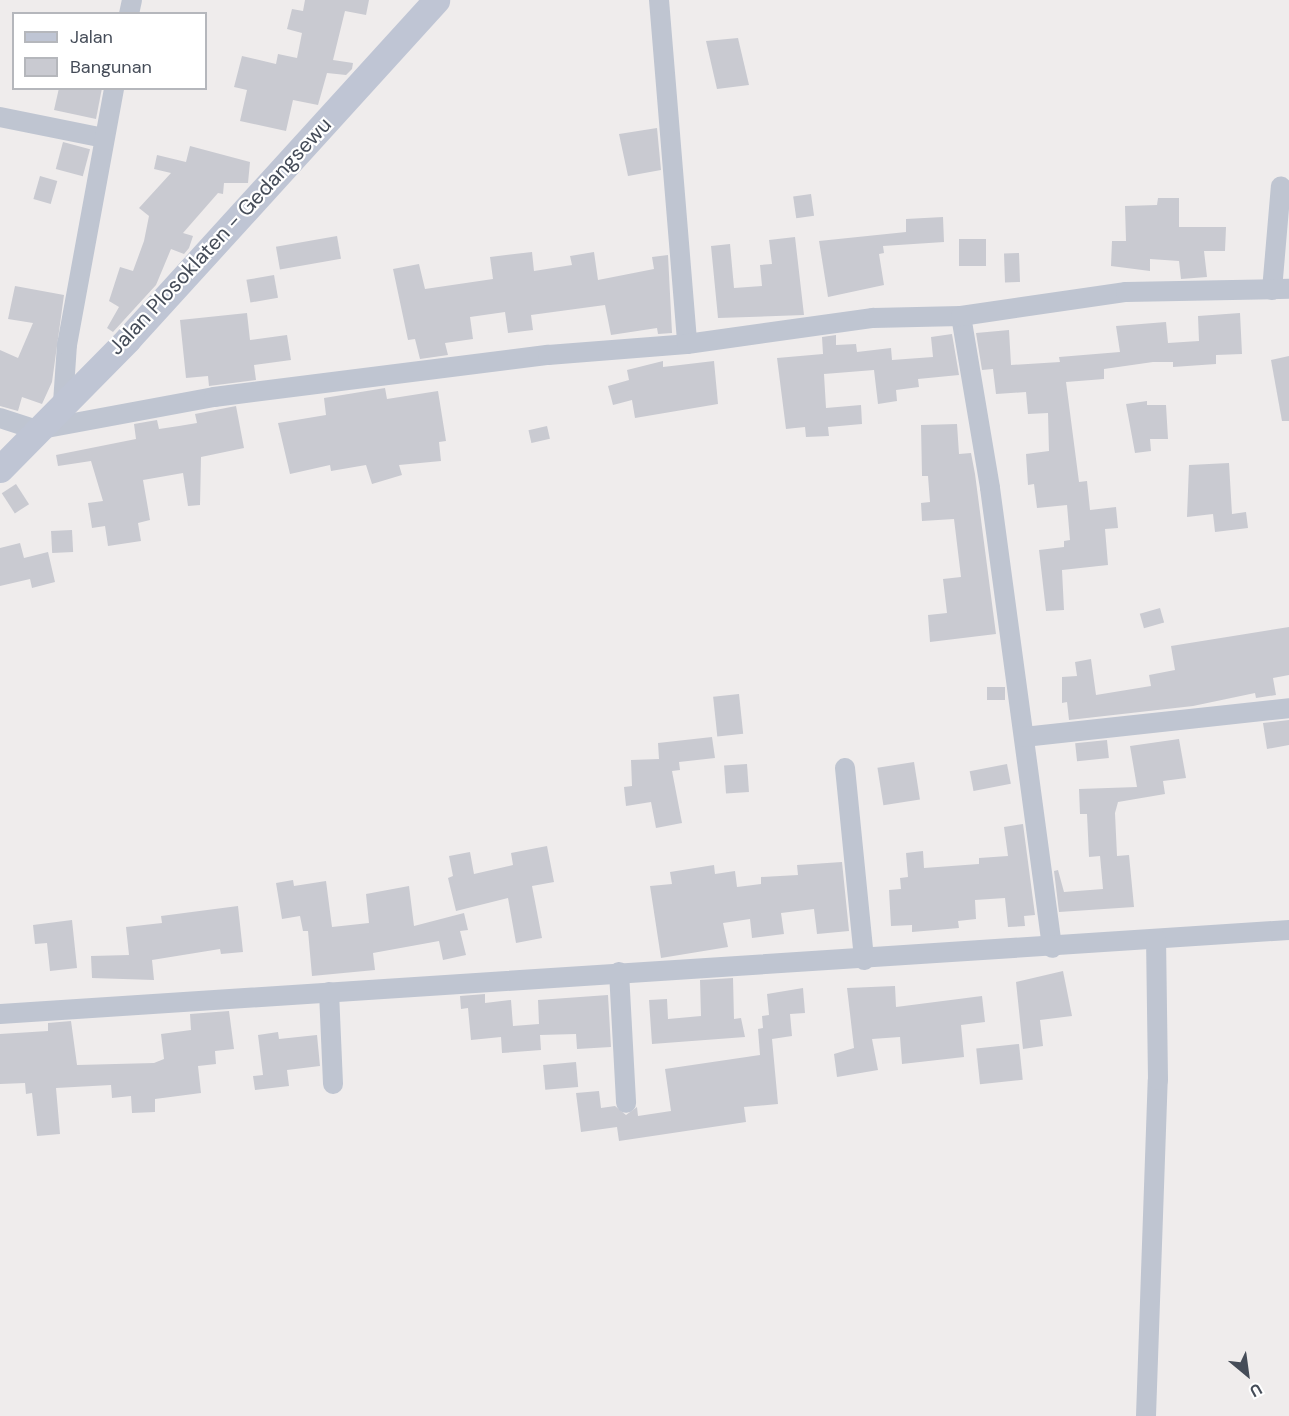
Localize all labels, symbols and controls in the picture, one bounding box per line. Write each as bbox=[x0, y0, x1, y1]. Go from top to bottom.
legend bbox=[12, 12, 207, 90]
text: Jalan bbox=[70, 25, 113, 49]
text: Bangunan bbox=[70, 55, 152, 79]
street label: Jalan Plosoklaten - Gedangsewu bbox=[103, 112, 337, 360]
north arrow bbox=[1217, 1344, 1277, 1404]
text: U bbox=[1246, 1378, 1266, 1402]

